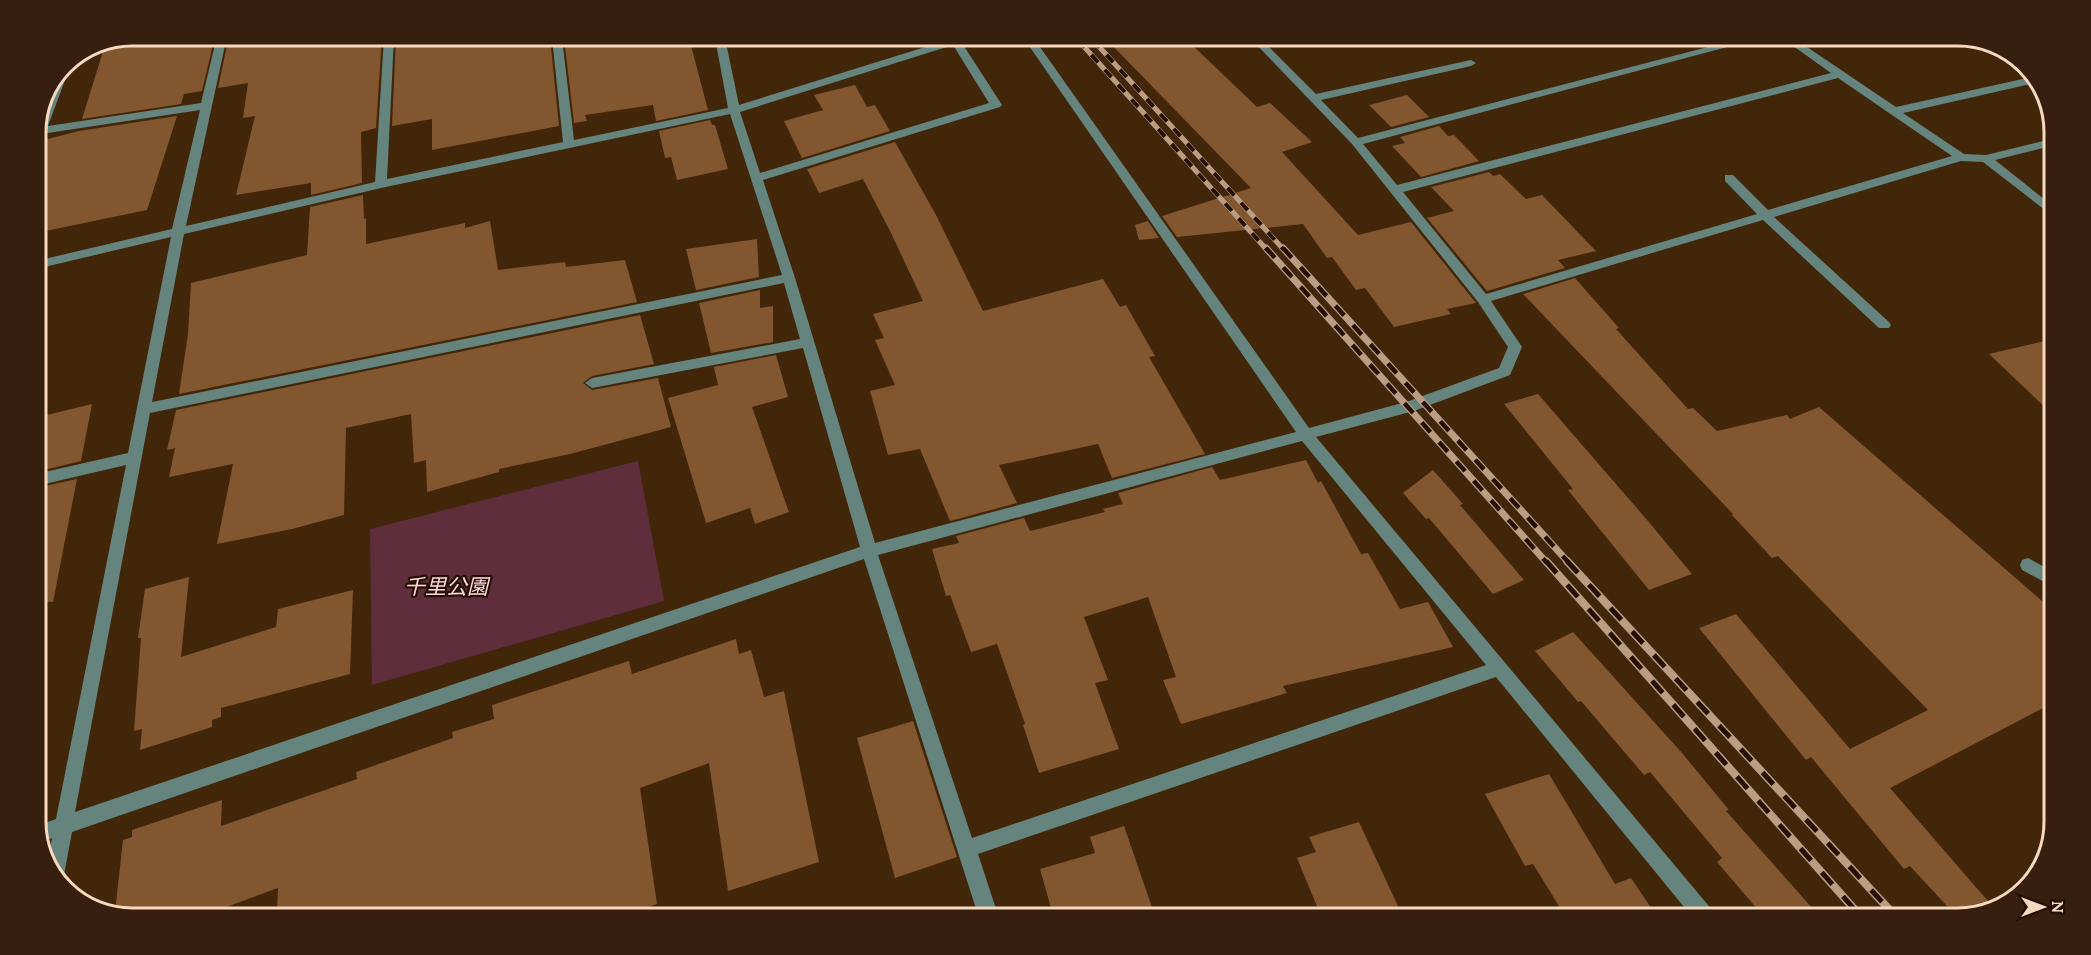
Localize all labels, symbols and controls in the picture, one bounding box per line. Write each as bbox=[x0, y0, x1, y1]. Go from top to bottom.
park label: 千里公園 bbox=[404, 573, 491, 600]
north arrow bbox=[2013, 877, 2073, 937]
text: N bbox=[2048, 901, 2068, 913]

